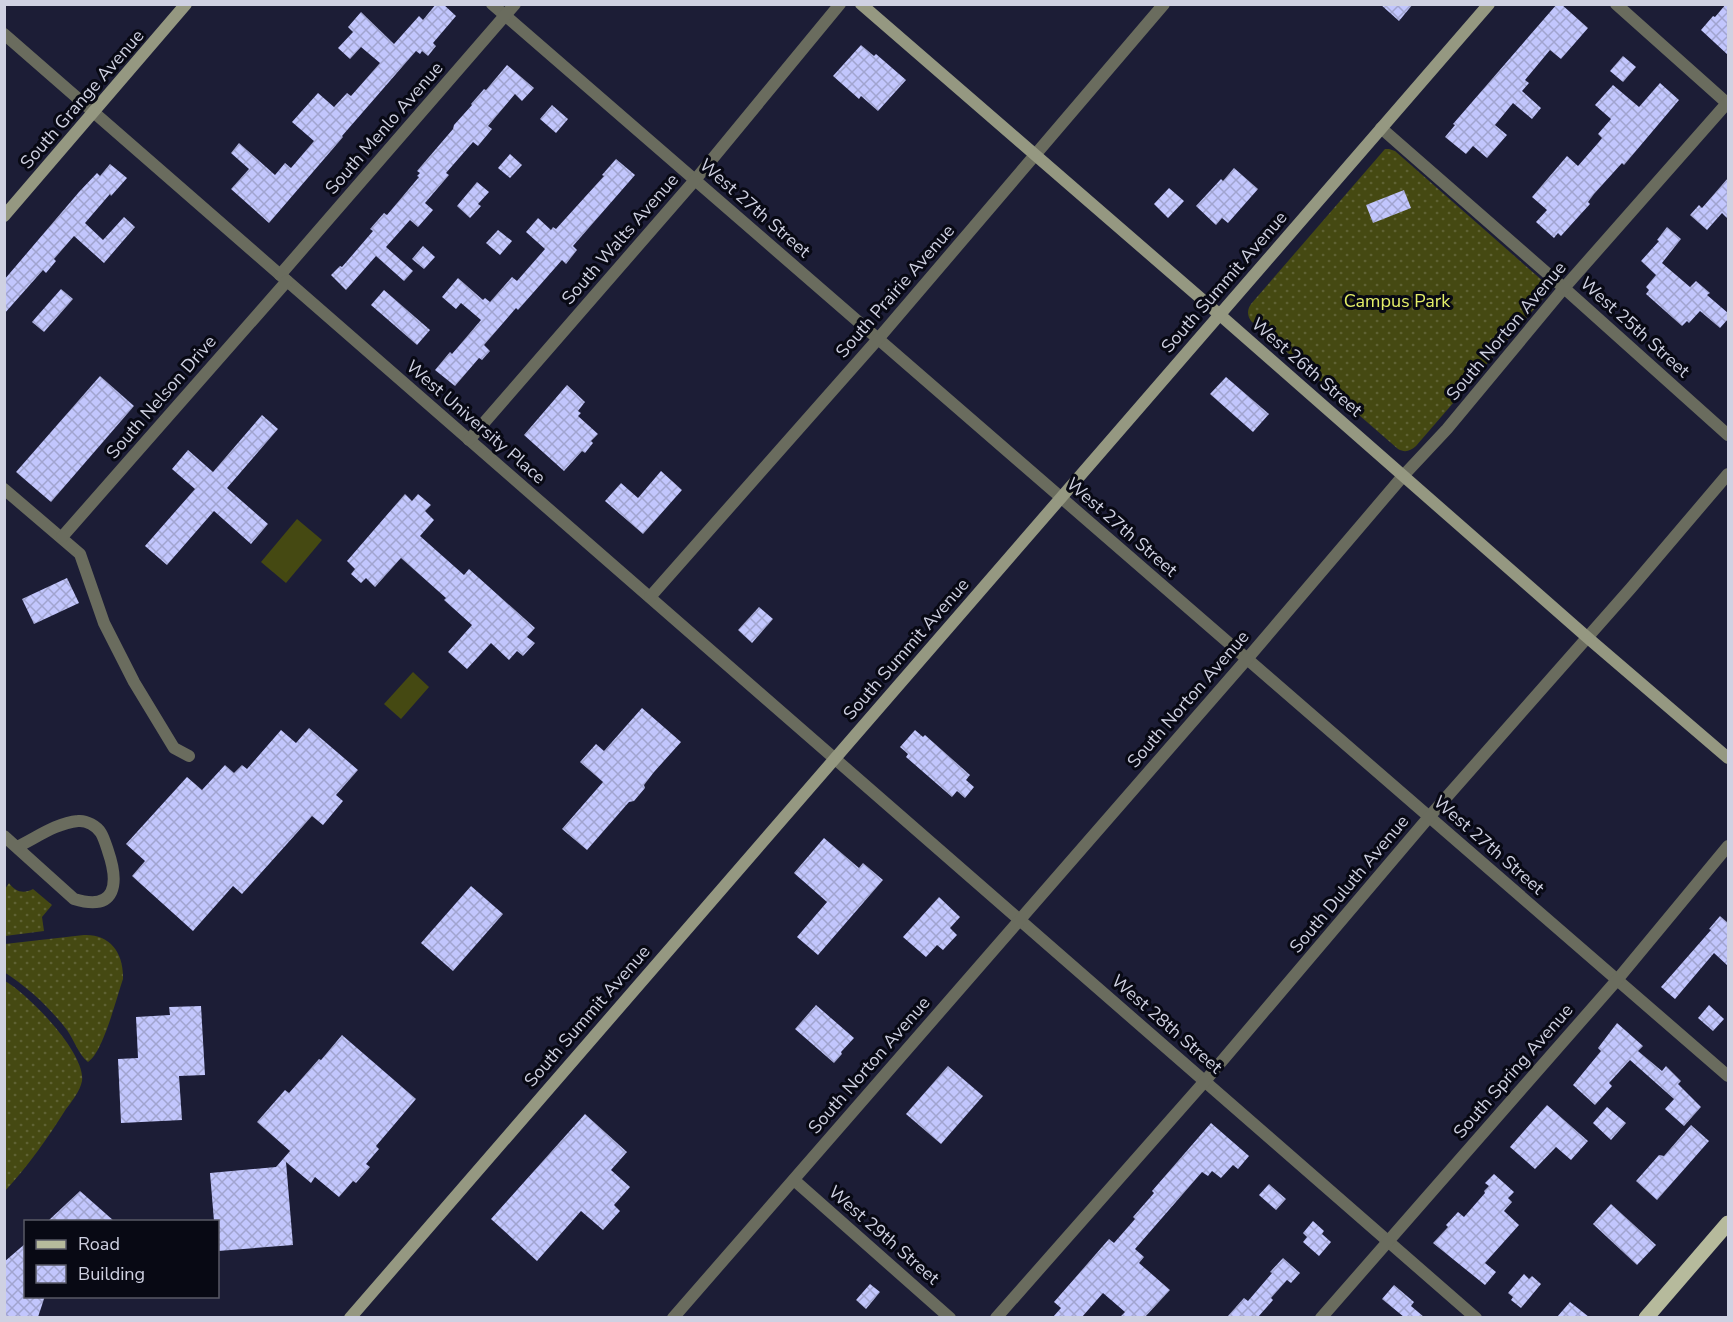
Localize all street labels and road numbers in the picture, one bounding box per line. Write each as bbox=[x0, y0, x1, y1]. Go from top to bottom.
street label: South Grange Avenue bbox=[15, 24, 149, 174]
street label: South Menlo Avenue bbox=[320, 56, 448, 200]
street label: West 27th Street bbox=[694, 153, 816, 263]
street label: South Walts Avenue bbox=[556, 168, 684, 310]
street label: South Summit Avenue bbox=[1156, 206, 1292, 358]
street label: South Prairie Avenue bbox=[830, 219, 960, 363]
street label: South Norton Avenue bbox=[1441, 256, 1571, 406]
street label: West 25th Street bbox=[1575, 271, 1695, 383]
street label: West 26th Street bbox=[1246, 312, 1368, 422]
street label: South Nelson Drive bbox=[101, 330, 221, 464]
street label: West University Place bbox=[401, 355, 551, 489]
street label: West 27th Street bbox=[1061, 472, 1183, 582]
street label: South Summit Avenue bbox=[838, 573, 974, 725]
street label: South Norton Avenue bbox=[1122, 625, 1254, 773]
street label: West 27th Street bbox=[1428, 790, 1550, 900]
street label: South Duluth Avenue bbox=[1284, 810, 1414, 958]
street label: South Summit Avenue bbox=[519, 940, 655, 1092]
street label: West 28th Street bbox=[1106, 969, 1228, 1079]
street label: South Norton Avenue bbox=[803, 991, 935, 1139]
street label: South Spring Avenue bbox=[1448, 999, 1578, 1143]
street label: West 29th Street bbox=[823, 1180, 945, 1290]

